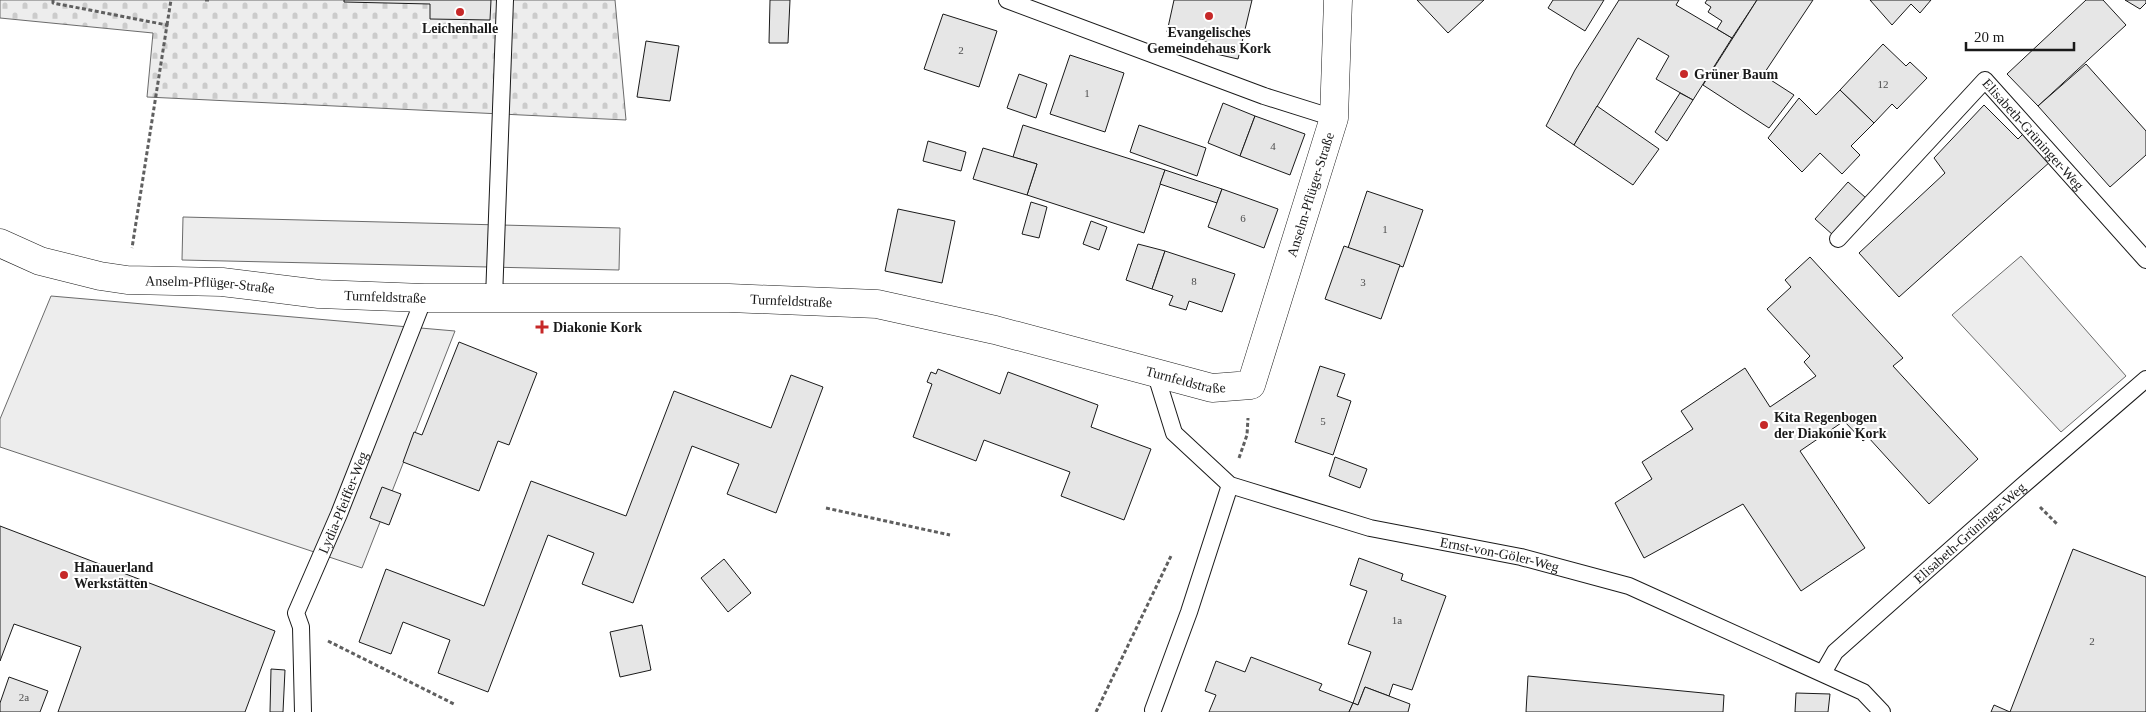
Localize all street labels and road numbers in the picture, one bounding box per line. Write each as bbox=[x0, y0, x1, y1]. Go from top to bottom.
street label: Elisabeth-Grüninger-Weg bbox=[1979, 76, 2087, 193]
street label: Anselm-Pflüger-Straße bbox=[1284, 131, 1337, 259]
street label: Anselm-Pflüger-Straße bbox=[145, 273, 275, 296]
street label: Turnfeldstraße bbox=[344, 288, 426, 306]
street label: Turnfeldstraße bbox=[750, 292, 832, 310]
street label: Turnfeldstraße bbox=[1144, 364, 1226, 396]
street label: Lydia-Pfeiffer-Weg bbox=[316, 449, 371, 556]
street label: Elisabeth-Grüninger-Weg bbox=[1911, 480, 2029, 586]
street label: Ernst-von-Göler-Weg bbox=[1439, 535, 1561, 575]

